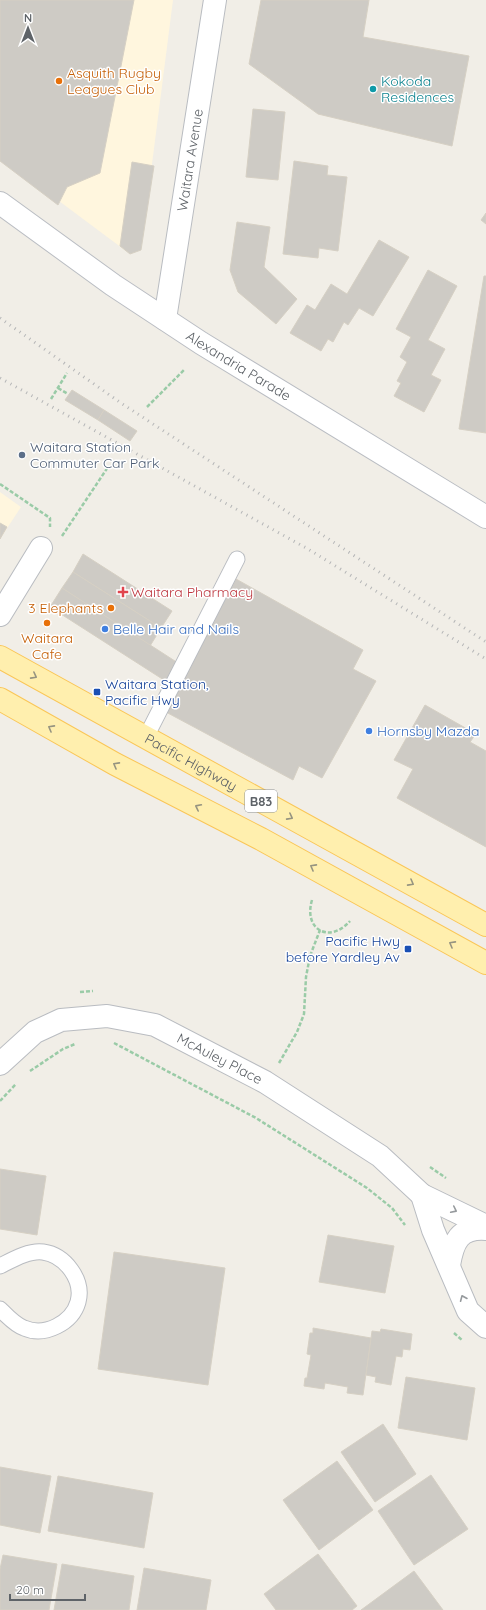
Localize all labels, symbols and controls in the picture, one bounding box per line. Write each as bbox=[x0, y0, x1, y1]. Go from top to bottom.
north arrow bbox=[8, 8, 48, 48]
text: N bbox=[24, 11, 32, 25]
place label: Asquith Rugby Leagues Club bbox=[67, 64, 161, 98]
place label: Kokoda Residences bbox=[381, 72, 454, 106]
marker: Asquith Rugby Leagues Club bbox=[54, 76, 64, 86]
marker: Kokoda Residences bbox=[368, 84, 378, 94]
street label: Waitara Avenue bbox=[173, 107, 207, 213]
street label: Alexandria Parade bbox=[183, 327, 294, 405]
place label: Waitara Station Commuter Car Park bbox=[30, 438, 159, 472]
marker: Waitara Station Commuter Car Park bbox=[17, 450, 27, 460]
place label: Waitara Pharmacy bbox=[131, 583, 253, 601]
marker: Waitara Pharmacy bbox=[118, 587, 128, 597]
place label: 3 Elephants bbox=[28, 599, 103, 617]
marker: 3 Elephants bbox=[106, 603, 116, 613]
marker: Waitara Cafe bbox=[42, 618, 52, 628]
place label: Belle Hair and Nails bbox=[113, 620, 239, 638]
marker: Belle Hair and Nails bbox=[100, 624, 110, 634]
place label: Waitara Cafe bbox=[21, 629, 73, 663]
one-way arrow bbox=[30, 671, 37, 679]
place label: Waitara Station, Pacific Hwy bbox=[105, 675, 209, 709]
marker: Waitara Station, Pacific Hwy bbox=[92, 687, 102, 697]
place label: Hornsby Mazda bbox=[377, 722, 479, 740]
one-way arrow bbox=[48, 725, 56, 732]
marker: Hornsby Mazda bbox=[364, 726, 374, 736]
street label: Pacific Highway bbox=[141, 730, 240, 795]
one-way arrow bbox=[113, 762, 121, 770]
road number: B83 bbox=[245, 790, 277, 812]
one-way arrow bbox=[195, 804, 202, 812]
one-way arrow bbox=[286, 812, 293, 819]
one-way arrow bbox=[310, 865, 317, 872]
one-way arrow bbox=[407, 878, 414, 885]
place label: Pacific Hwy before Yardley Av bbox=[286, 932, 400, 966]
one-way arrow bbox=[449, 942, 456, 949]
marker: Pacific Hwy before Yardley Av bbox=[403, 944, 413, 954]
street label: McAuley Place bbox=[174, 1029, 266, 1088]
one-way arrow bbox=[449, 1205, 457, 1213]
one-way arrow bbox=[459, 1294, 467, 1301]
scale bar bbox=[10, 1576, 85, 1602]
text: 20 m bbox=[16, 1582, 44, 1597]

